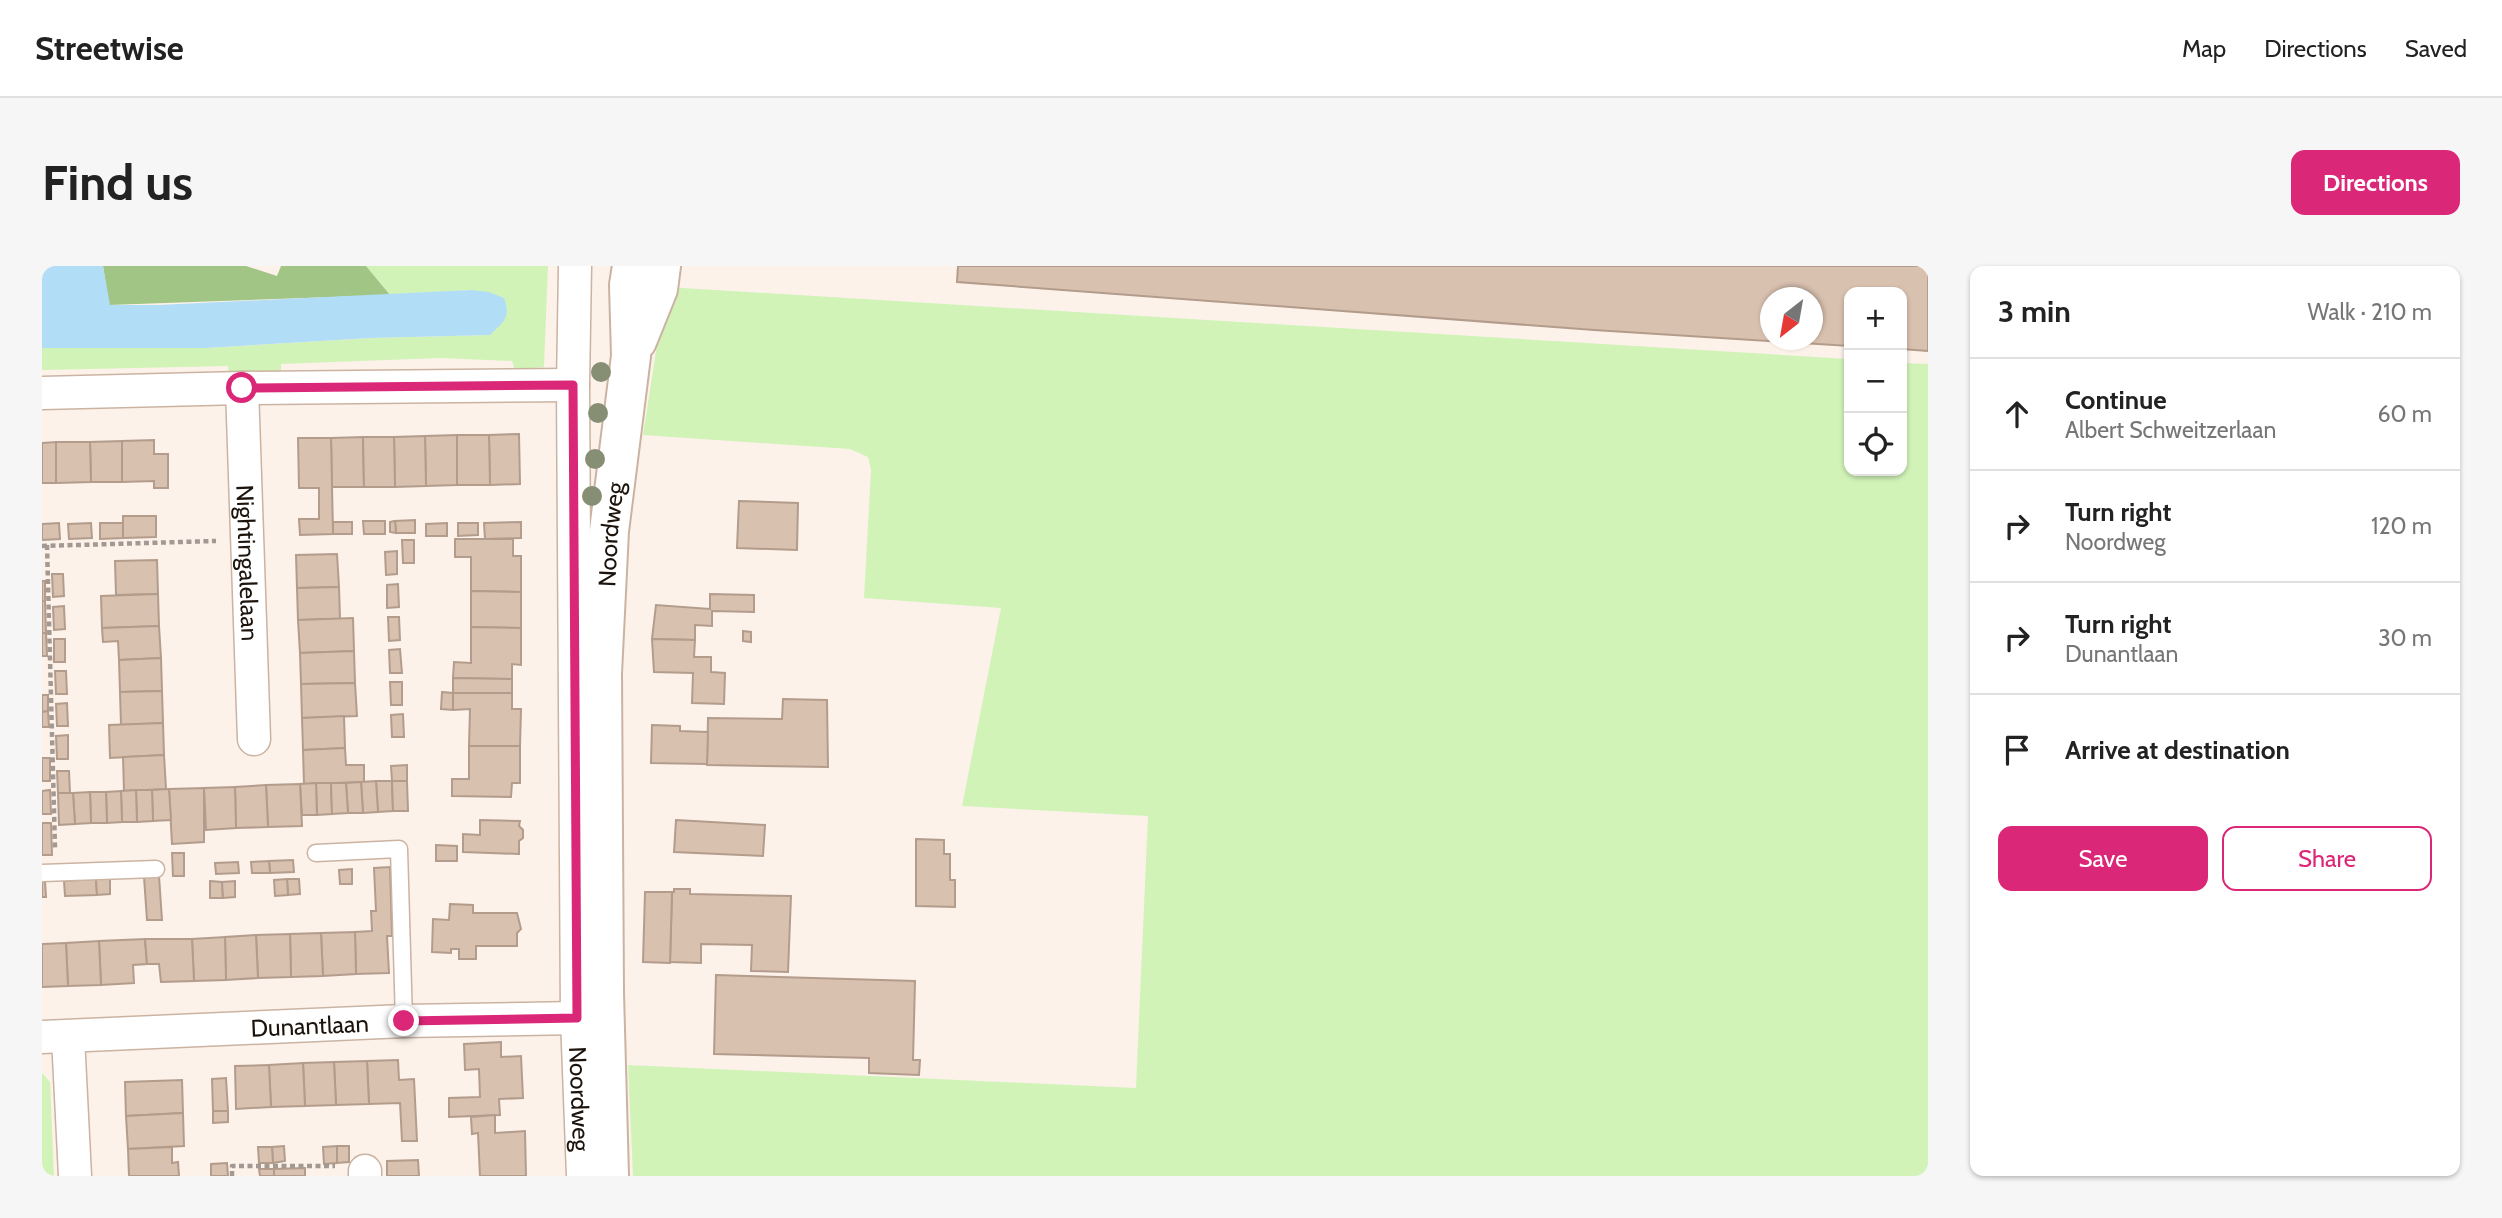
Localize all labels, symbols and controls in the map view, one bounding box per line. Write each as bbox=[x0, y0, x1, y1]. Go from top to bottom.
text: Streetwise bbox=[35, 28, 184, 68]
text: Map bbox=[2182, 34, 2226, 63]
text: Directions bbox=[2264, 34, 2367, 63]
text: Saved bbox=[2405, 34, 2467, 63]
button: Directions bbox=[2291, 150, 2460, 215]
text: Find us bbox=[42, 153, 193, 212]
north arrow bbox=[1760, 287, 1823, 350]
map controls bbox=[1844, 287, 1907, 476]
button: + bbox=[1844, 287, 1907, 350]
text: 3 min bbox=[1998, 293, 2071, 330]
text: Walk · 210 m bbox=[2308, 298, 2432, 326]
button: − bbox=[1844, 350, 1907, 413]
route start bbox=[226, 372, 257, 403]
text: Continue bbox=[2065, 384, 2167, 416]
icon: ahead bbox=[1998, 395, 2036, 433]
text: 60 m bbox=[2378, 400, 2432, 428]
button: locate bbox=[1844, 413, 1907, 476]
text: Albert Schweitzerlaan bbox=[2065, 416, 2276, 444]
street label: Noordweg bbox=[592, 479, 630, 587]
street label: Nightingalelaan bbox=[231, 484, 265, 642]
text: Turn right bbox=[2065, 496, 2171, 528]
icon: right bbox=[1998, 507, 2036, 545]
text: 120 m bbox=[2371, 512, 2432, 540]
text: Noordweg bbox=[2065, 528, 2166, 556]
text: Turn right bbox=[2065, 608, 2171, 640]
icon: right bbox=[1998, 619, 2036, 657]
text: 30 m bbox=[2378, 624, 2432, 652]
text: Dunantlaan bbox=[2065, 640, 2178, 668]
icon: arrive bbox=[1998, 731, 2036, 769]
text: Arrive at destination bbox=[2065, 734, 2290, 766]
button: Save bbox=[1998, 826, 2208, 891]
button: Share bbox=[2222, 826, 2432, 891]
route end bbox=[388, 1005, 419, 1036]
street label: Dunantlaan bbox=[250, 1008, 369, 1042]
street label: Noordweg bbox=[564, 1046, 597, 1153]

